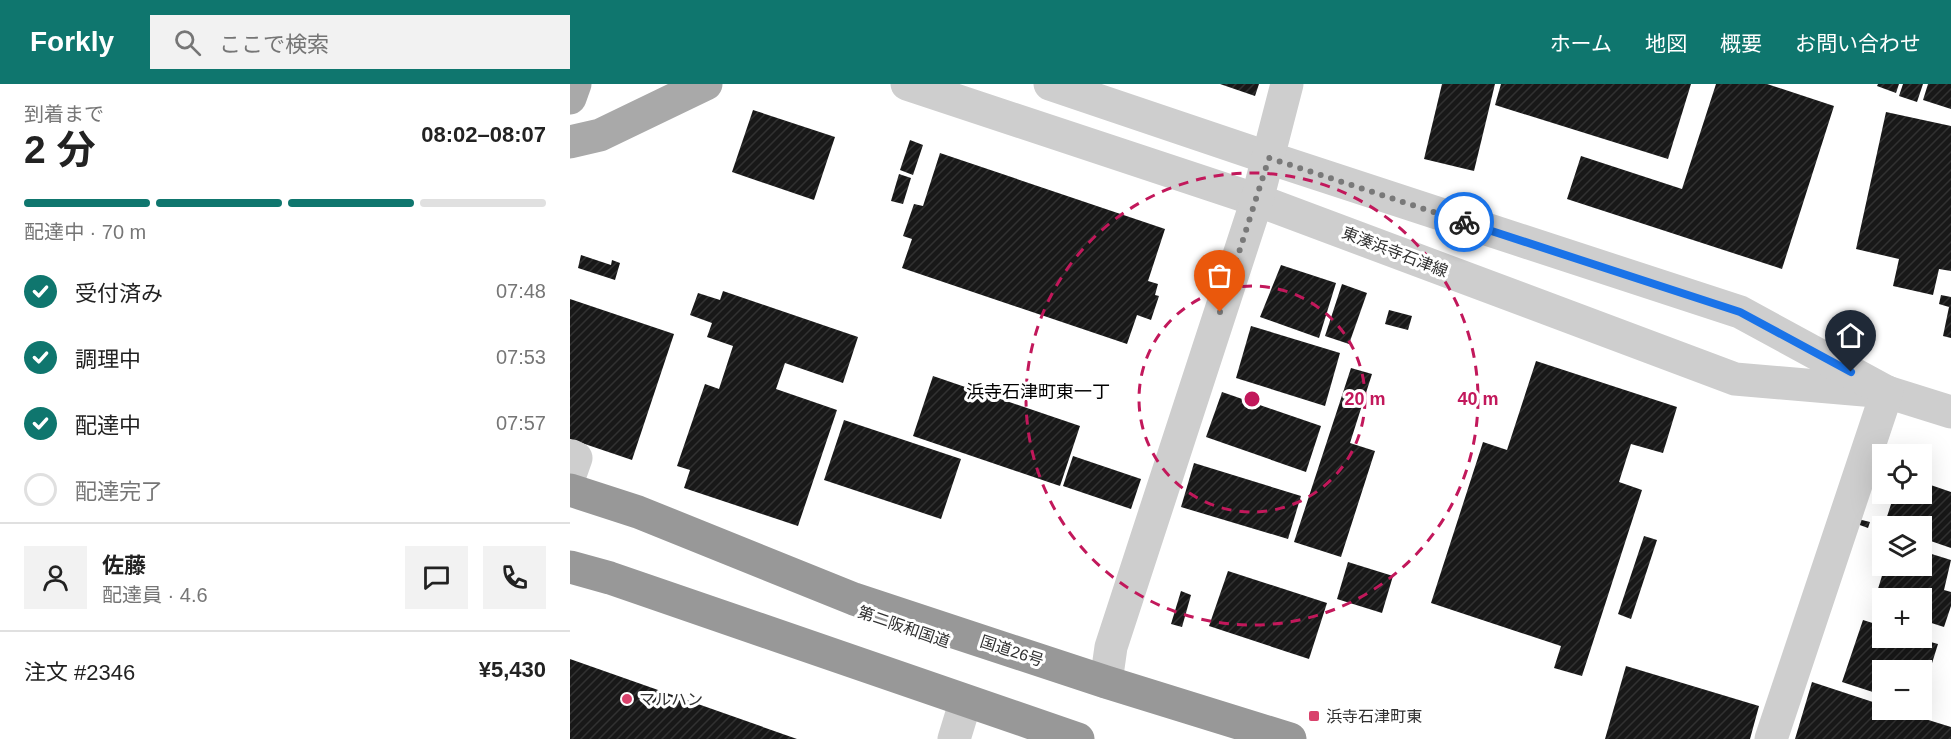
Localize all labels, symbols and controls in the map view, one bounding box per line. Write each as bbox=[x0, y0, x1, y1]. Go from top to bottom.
search box bbox=[150, 15, 570, 69]
text: Forkly bbox=[30, 26, 114, 57]
icon: search bbox=[171, 26, 204, 59]
text: ここで検索 bbox=[219, 32, 329, 57]
text: ホーム bbox=[1550, 32, 1612, 55]
text: 地図 bbox=[1645, 32, 1687, 55]
text: 概要 bbox=[1720, 32, 1762, 55]
text: お問い合わせ bbox=[1795, 32, 1921, 55]
text: 到着まで bbox=[24, 103, 104, 125]
text: 08:02–08:07 bbox=[421, 122, 546, 147]
text: 2 分 bbox=[24, 128, 96, 171]
courier bbox=[1434, 192, 1494, 252]
icon: bike bbox=[1448, 206, 1481, 239]
text: 配達中 · 70 m bbox=[24, 221, 146, 243]
street label: 東湊浜寺石津線 bbox=[1340, 224, 1450, 280]
pin bbox=[1194, 250, 1245, 312]
icon: bag bbox=[1203, 259, 1236, 292]
icon: check bbox=[24, 275, 57, 308]
text: 07:48 bbox=[496, 280, 546, 302]
text: 受付済み bbox=[75, 281, 163, 306]
pin bbox=[1825, 310, 1876, 372]
icon: home bbox=[1834, 319, 1867, 352]
icon: check bbox=[24, 341, 57, 374]
text: 07:53 bbox=[496, 346, 546, 368]
text: 調理中 bbox=[75, 347, 141, 372]
district label: 浜寺石津町東一丁 bbox=[966, 382, 1110, 402]
centre of rings bbox=[1242, 389, 1262, 409]
text: 20 m bbox=[1344, 389, 1386, 409]
text: 40 m bbox=[1457, 389, 1499, 409]
icon: check bbox=[24, 407, 57, 440]
text: 07:57 bbox=[496, 412, 546, 434]
text: 配達中 bbox=[75, 413, 141, 438]
map controls bbox=[1872, 444, 1932, 720]
button: locate bbox=[1872, 444, 1932, 504]
text: 配達完了 bbox=[75, 479, 163, 504]
button: layers bbox=[1872, 516, 1932, 576]
button: person bbox=[24, 546, 87, 609]
button: chat bbox=[405, 546, 468, 609]
button: phone bbox=[483, 546, 546, 609]
text: 佐藤 bbox=[102, 553, 146, 578]
text: 配達員 · 4.6 bbox=[102, 584, 208, 606]
button: + bbox=[1872, 588, 1932, 648]
street label: 第二阪和国道 bbox=[856, 603, 952, 651]
street label: 国道26号 bbox=[978, 633, 1046, 669]
text: ¥5,430 bbox=[479, 657, 546, 682]
text: 注文 #2346 bbox=[24, 660, 135, 685]
button: − bbox=[1872, 660, 1932, 720]
place label: マルハン bbox=[639, 691, 703, 708]
marker: マルハン bbox=[620, 692, 634, 706]
place label: 浜寺石津町東 bbox=[1326, 708, 1422, 725]
marker: 浜寺石津町東 bbox=[1307, 709, 1321, 723]

